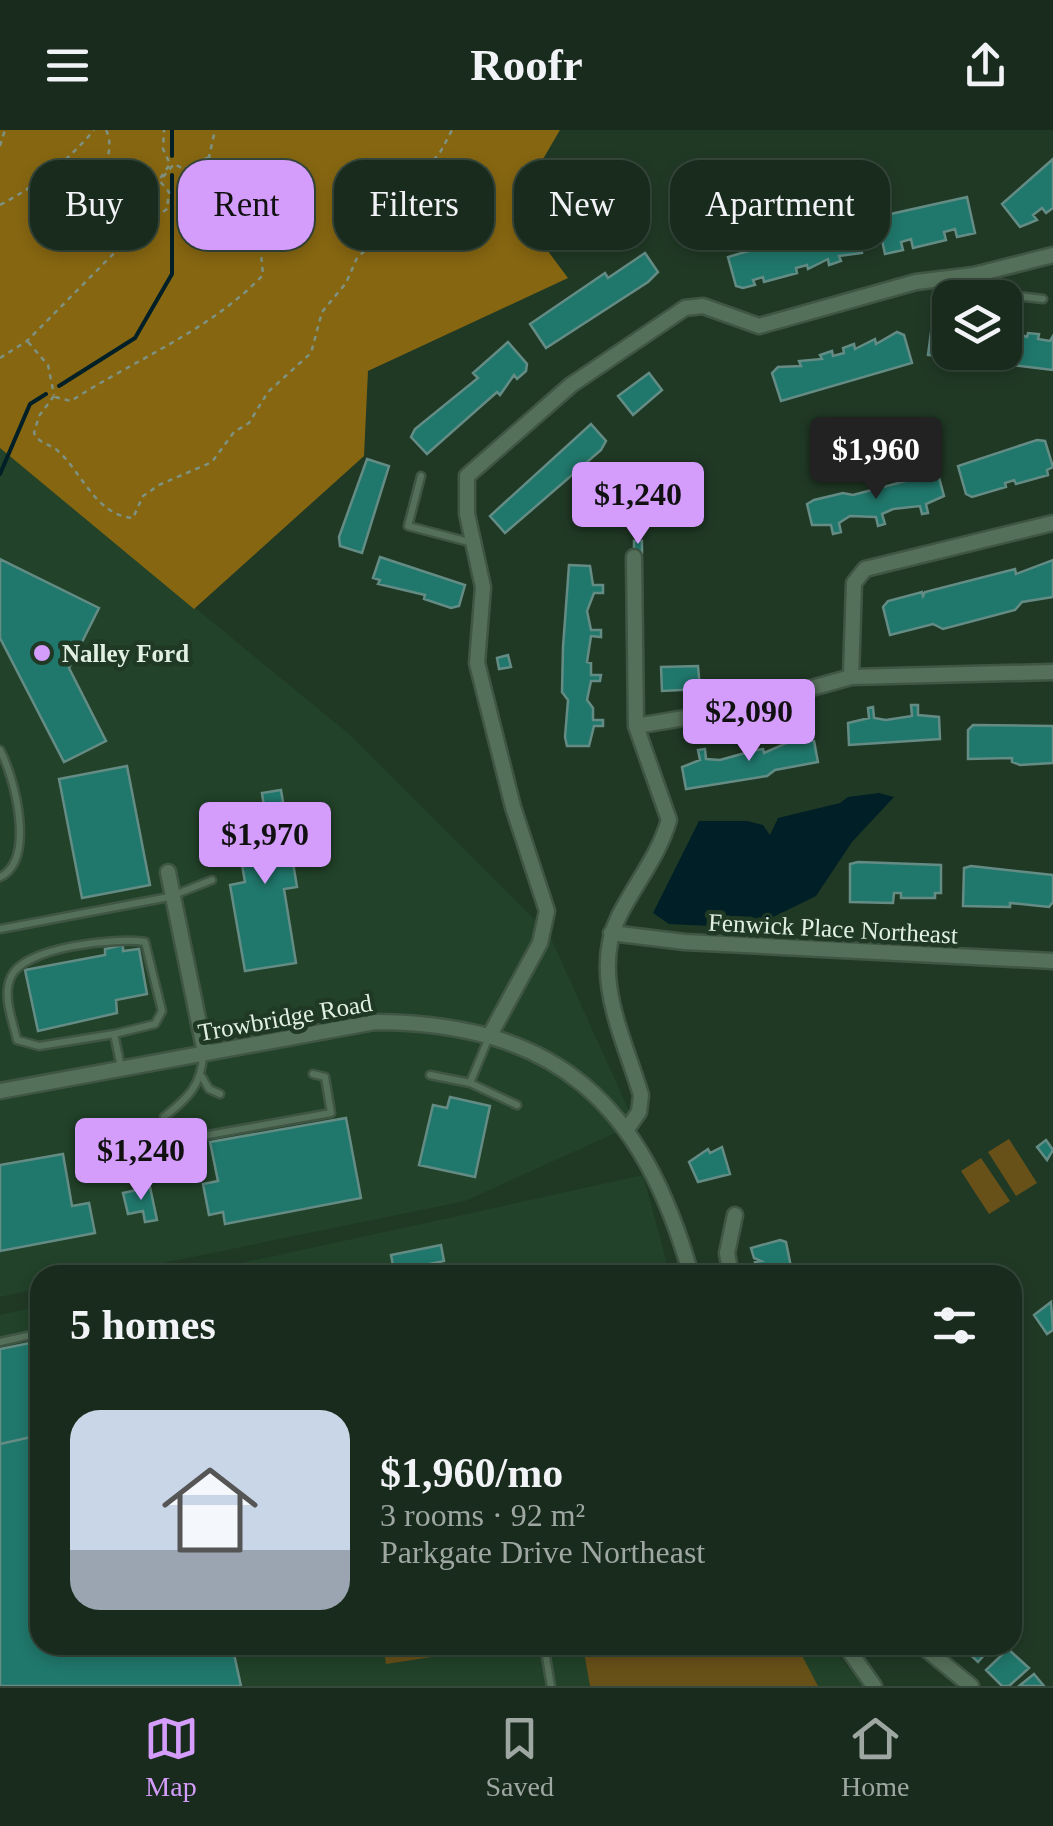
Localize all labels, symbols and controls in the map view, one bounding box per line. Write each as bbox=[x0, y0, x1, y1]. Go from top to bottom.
icon: menu bbox=[40, 38, 95, 93]
icon: share bbox=[958, 38, 1013, 93]
text: Roofr bbox=[470, 40, 583, 90]
chip: Buy bbox=[30, 160, 158, 250]
chip: Rent bbox=[178, 160, 314, 250]
chip: Filters bbox=[334, 160, 494, 250]
chip: New bbox=[514, 160, 650, 250]
chip: Apartment bbox=[670, 160, 890, 250]
map controls bbox=[932, 280, 1022, 370]
button: layers bbox=[932, 280, 1022, 370]
pin: $1,960 bbox=[795, 417, 957, 502]
text: $1,960 bbox=[832, 431, 920, 467]
pin: $1,240 bbox=[557, 462, 719, 547]
text: $1,240 bbox=[594, 476, 682, 512]
place label: Nalley Ford bbox=[62, 640, 189, 667]
marker: Nalley Ford bbox=[31, 642, 53, 664]
pin: $2,090 bbox=[668, 679, 830, 764]
text: $2,090 bbox=[705, 693, 793, 729]
pin: $1,970 bbox=[184, 802, 346, 887]
text: $1,970 bbox=[221, 816, 309, 852]
street label: Fenwick Place Northeast bbox=[707, 908, 959, 949]
street label: Trowbridge Road bbox=[196, 989, 375, 1046]
pin: $1,240 bbox=[60, 1118, 222, 1203]
text: $1,240 bbox=[97, 1132, 185, 1168]
icon: filters bbox=[927, 1298, 982, 1353]
text: 5 homes bbox=[70, 1302, 216, 1348]
icon: home bbox=[150, 1450, 270, 1570]
text: $1,960/mo bbox=[380, 1450, 563, 1496]
text: 3 rooms · 92 m² bbox=[380, 1497, 585, 1533]
text: Parkgate Drive Northeast bbox=[380, 1534, 705, 1570]
tab: Map bbox=[144, 1711, 199, 1803]
tab: Saved bbox=[486, 1711, 554, 1803]
tab: Home bbox=[841, 1711, 909, 1803]

